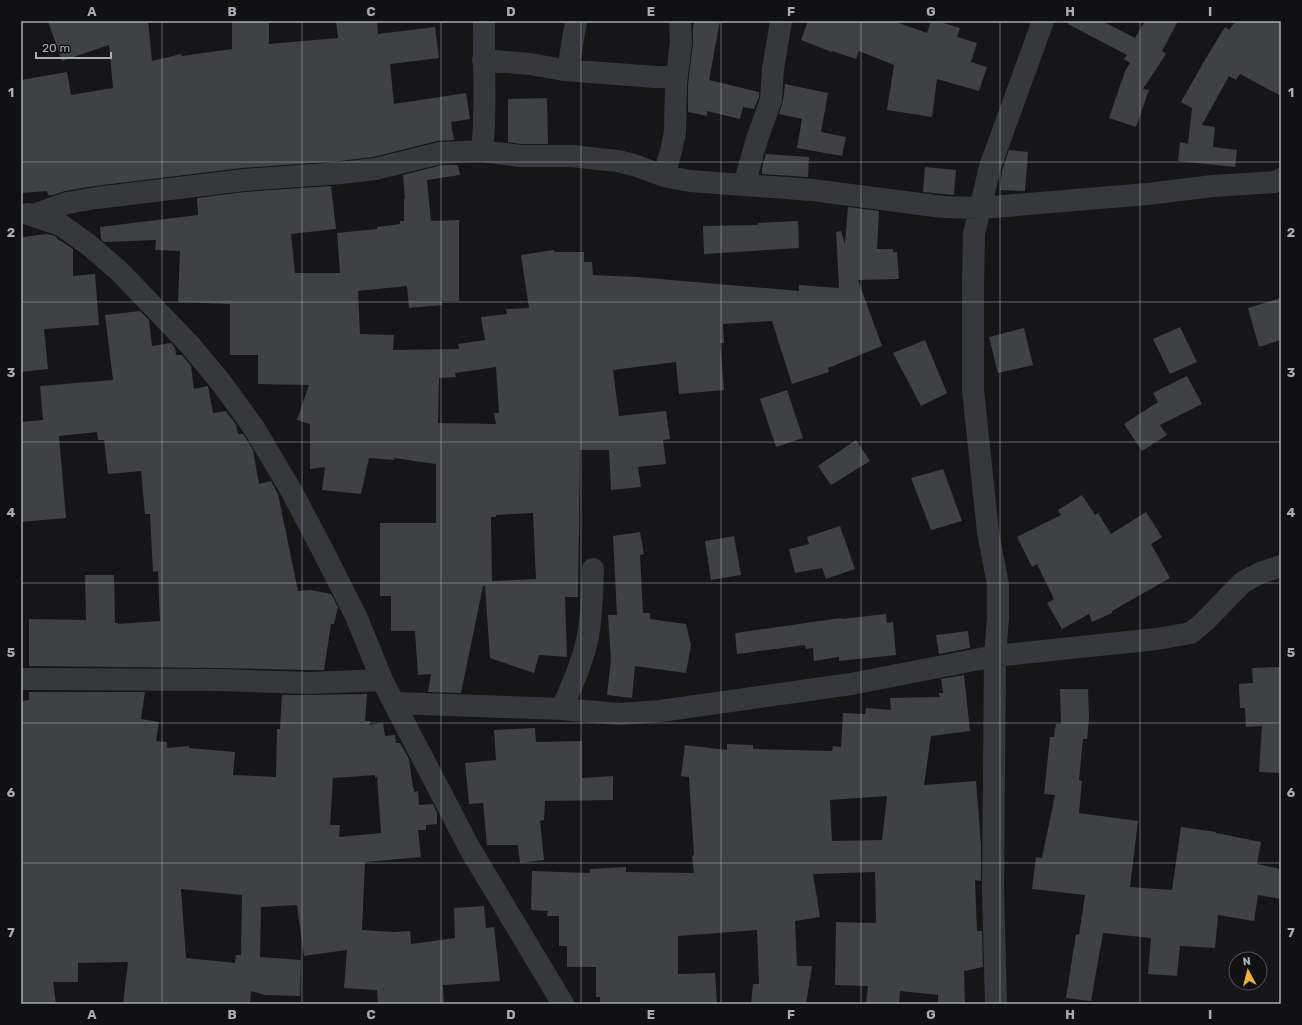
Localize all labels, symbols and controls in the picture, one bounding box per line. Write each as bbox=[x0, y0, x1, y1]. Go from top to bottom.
text: A bbox=[87, 4, 97, 19]
text: B bbox=[227, 4, 237, 19]
text: C bbox=[366, 4, 376, 19]
text: D bbox=[506, 4, 516, 19]
text: E bbox=[647, 4, 655, 19]
text: F bbox=[787, 4, 795, 19]
text: G bbox=[926, 4, 936, 19]
text: H bbox=[1065, 4, 1075, 19]
text: I bbox=[1208, 4, 1212, 19]
scale bar bbox=[36, 34, 111, 60]
text: 20 m bbox=[42, 41, 70, 55]
text: 1 bbox=[8, 85, 14, 100]
text: 1 bbox=[1288, 85, 1294, 100]
text: 2 bbox=[7, 225, 15, 240]
text: 2 bbox=[1287, 225, 1295, 240]
text: 3 bbox=[7, 365, 16, 380]
text: 3 bbox=[1287, 365, 1296, 380]
text: 4 bbox=[7, 505, 16, 520]
text: 4 bbox=[1287, 505, 1296, 520]
text: 5 bbox=[7, 645, 15, 660]
text: 5 bbox=[1287, 645, 1295, 660]
text: 6 bbox=[7, 785, 16, 800]
text: 6 bbox=[1287, 785, 1296, 800]
text: 7 bbox=[7, 925, 15, 940]
text: 7 bbox=[1287, 925, 1295, 940]
north arrow bbox=[1228, 951, 1268, 991]
text: N bbox=[1242, 955, 1252, 969]
text: A bbox=[87, 1007, 97, 1022]
text: B bbox=[227, 1007, 237, 1022]
text: C bbox=[366, 1007, 376, 1022]
text: D bbox=[506, 1007, 516, 1022]
text: E bbox=[647, 1007, 655, 1022]
text: F bbox=[787, 1007, 795, 1022]
text: G bbox=[926, 1007, 936, 1022]
text: H bbox=[1065, 1007, 1075, 1022]
text: I bbox=[1208, 1007, 1212, 1022]

